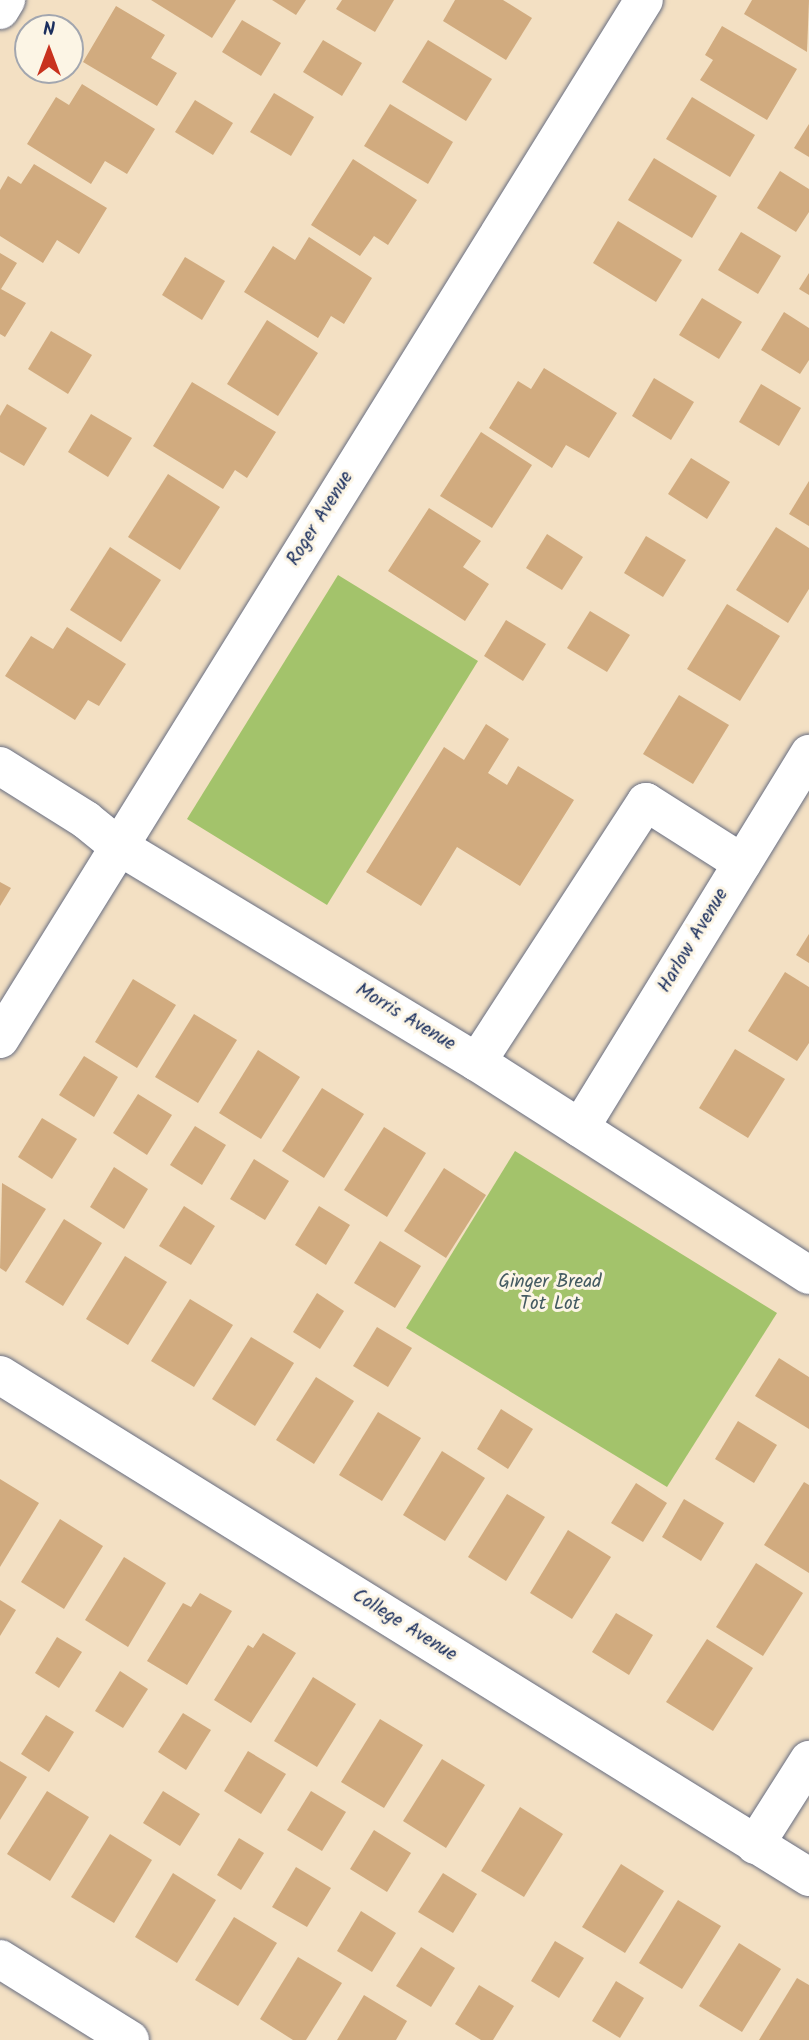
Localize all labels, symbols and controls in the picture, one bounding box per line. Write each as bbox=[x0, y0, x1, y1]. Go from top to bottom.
north arrow bbox=[14, 14, 84, 84]
text: N bbox=[43, 15, 55, 45]
street label: Roger Avenue bbox=[283, 468, 359, 570]
street label: Harlow Avenue bbox=[654, 885, 734, 997]
street label: Morris Avenue bbox=[351, 979, 459, 1057]
park label: Ginger Bread Tot Lot bbox=[498, 1272, 602, 1316]
street label: College Avenue bbox=[348, 1585, 460, 1667]

